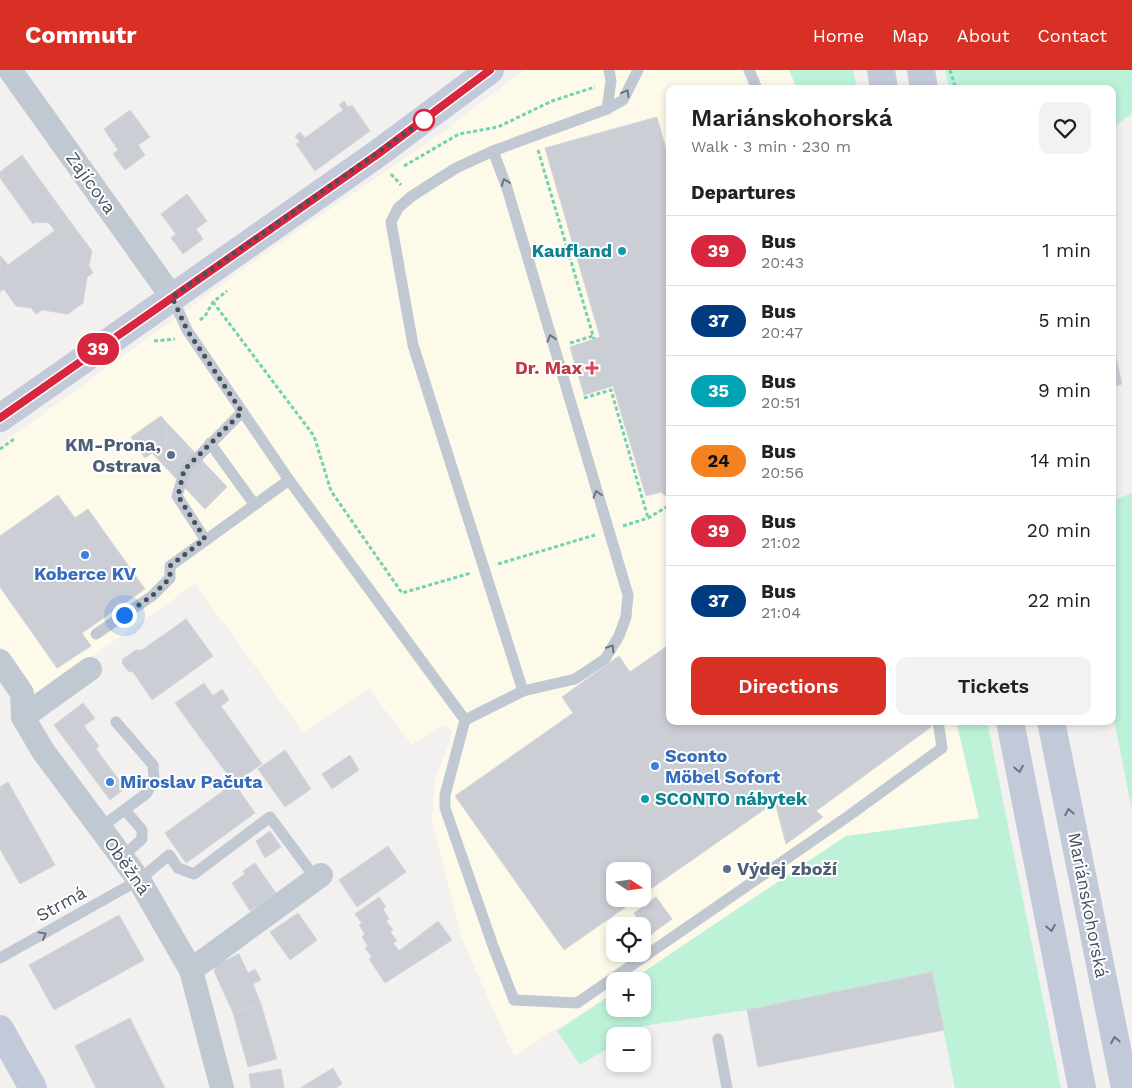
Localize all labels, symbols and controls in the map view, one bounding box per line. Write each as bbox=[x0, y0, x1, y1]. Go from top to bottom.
text: Commutr bbox=[25, 21, 137, 49]
text: Home bbox=[813, 25, 864, 46]
text: Map bbox=[892, 25, 929, 46]
text: About bbox=[957, 25, 1009, 46]
text: Contact bbox=[1037, 25, 1107, 46]
one-way arrow bbox=[620, 89, 630, 98]
button: heart bbox=[1039, 102, 1091, 154]
text: Mariánskohorská bbox=[691, 104, 892, 132]
unlabelled marker bbox=[413, 109, 435, 131]
text: Walk · 3 min · 230 m bbox=[691, 137, 851, 156]
street label: Zajícova bbox=[62, 148, 121, 218]
one-way arrow bbox=[501, 179, 511, 187]
text: Departures bbox=[691, 181, 796, 204]
text: Bus bbox=[761, 230, 796, 253]
text: 1 min bbox=[1042, 239, 1091, 262]
place label: Kaufland bbox=[532, 240, 612, 261]
text: 39 bbox=[708, 240, 729, 261]
marker: Kaufland bbox=[616, 245, 628, 257]
text: 20:43 bbox=[761, 253, 804, 272]
text: Bus bbox=[761, 300, 796, 323]
text: 5 min bbox=[1039, 309, 1091, 332]
text: 37 bbox=[708, 310, 729, 331]
text: 20:47 bbox=[761, 323, 803, 342]
line badge: 39 bbox=[76, 333, 120, 365]
one-way arrow bbox=[547, 334, 557, 343]
text: 39 bbox=[87, 338, 109, 359]
place label: Dr. Max bbox=[515, 357, 582, 378]
marker: Dr. Max bbox=[586, 362, 598, 374]
text: Bus bbox=[761, 370, 796, 393]
text: 9 min bbox=[1038, 379, 1091, 402]
text: 35 bbox=[708, 380, 729, 401]
text: 20:51 bbox=[761, 393, 801, 412]
place label: KM-Prona, Ostrava bbox=[65, 434, 162, 476]
text: Bus bbox=[761, 440, 796, 463]
marker: KM-Prona, Ostrava bbox=[165, 449, 177, 461]
text: 14 min bbox=[1031, 449, 1091, 472]
text: 24 bbox=[707, 450, 730, 471]
text: 20:56 bbox=[761, 463, 804, 482]
one-way arrow bbox=[593, 490, 603, 498]
text: Bus bbox=[761, 510, 796, 533]
text: 20 min bbox=[1027, 519, 1091, 542]
text: 39 bbox=[708, 520, 729, 541]
text: 21:02 bbox=[761, 533, 801, 552]
marker: Koberce KV bbox=[79, 549, 91, 561]
place label: Koberce KV bbox=[34, 563, 137, 584]
text: Bus bbox=[761, 580, 796, 603]
text: 22 min bbox=[1027, 589, 1091, 612]
text: 37 bbox=[708, 590, 729, 611]
your location bbox=[112, 603, 137, 628]
text: 21:04 bbox=[761, 603, 801, 622]
one-way arrow bbox=[605, 645, 615, 654]
button: Directions bbox=[691, 657, 886, 715]
button: Tickets bbox=[896, 657, 1091, 715]
place label: Sconto Möbel Sofort bbox=[665, 745, 781, 787]
marker: Sconto Möbel Sofort bbox=[649, 760, 661, 772]
one-way arrow bbox=[1013, 765, 1024, 773]
place label: Miroslav Pačuta bbox=[120, 771, 263, 792]
marker: Miroslav Pačuta bbox=[104, 776, 116, 788]
place label: SCONTO nábytek bbox=[655, 788, 808, 809]
marker: SCONTO nábytek bbox=[639, 793, 651, 805]
one-way arrow bbox=[1065, 808, 1075, 817]
street label: Mariánskohorská bbox=[1064, 830, 1113, 979]
street label: Oběžná bbox=[100, 833, 155, 899]
place label: Výdej zboží bbox=[737, 858, 838, 879]
north arrow bbox=[606, 862, 651, 908]
map controls bbox=[606, 862, 651, 1072]
marker: Výdej zboží bbox=[721, 863, 733, 875]
street label: Strmá bbox=[32, 881, 89, 926]
button: locate bbox=[606, 917, 651, 962]
one-way arrow bbox=[1045, 924, 1055, 933]
one-way arrow bbox=[37, 931, 46, 941]
button: + bbox=[606, 972, 651, 1017]
button: − bbox=[606, 1027, 651, 1072]
one-way arrow bbox=[1110, 1036, 1121, 1045]

